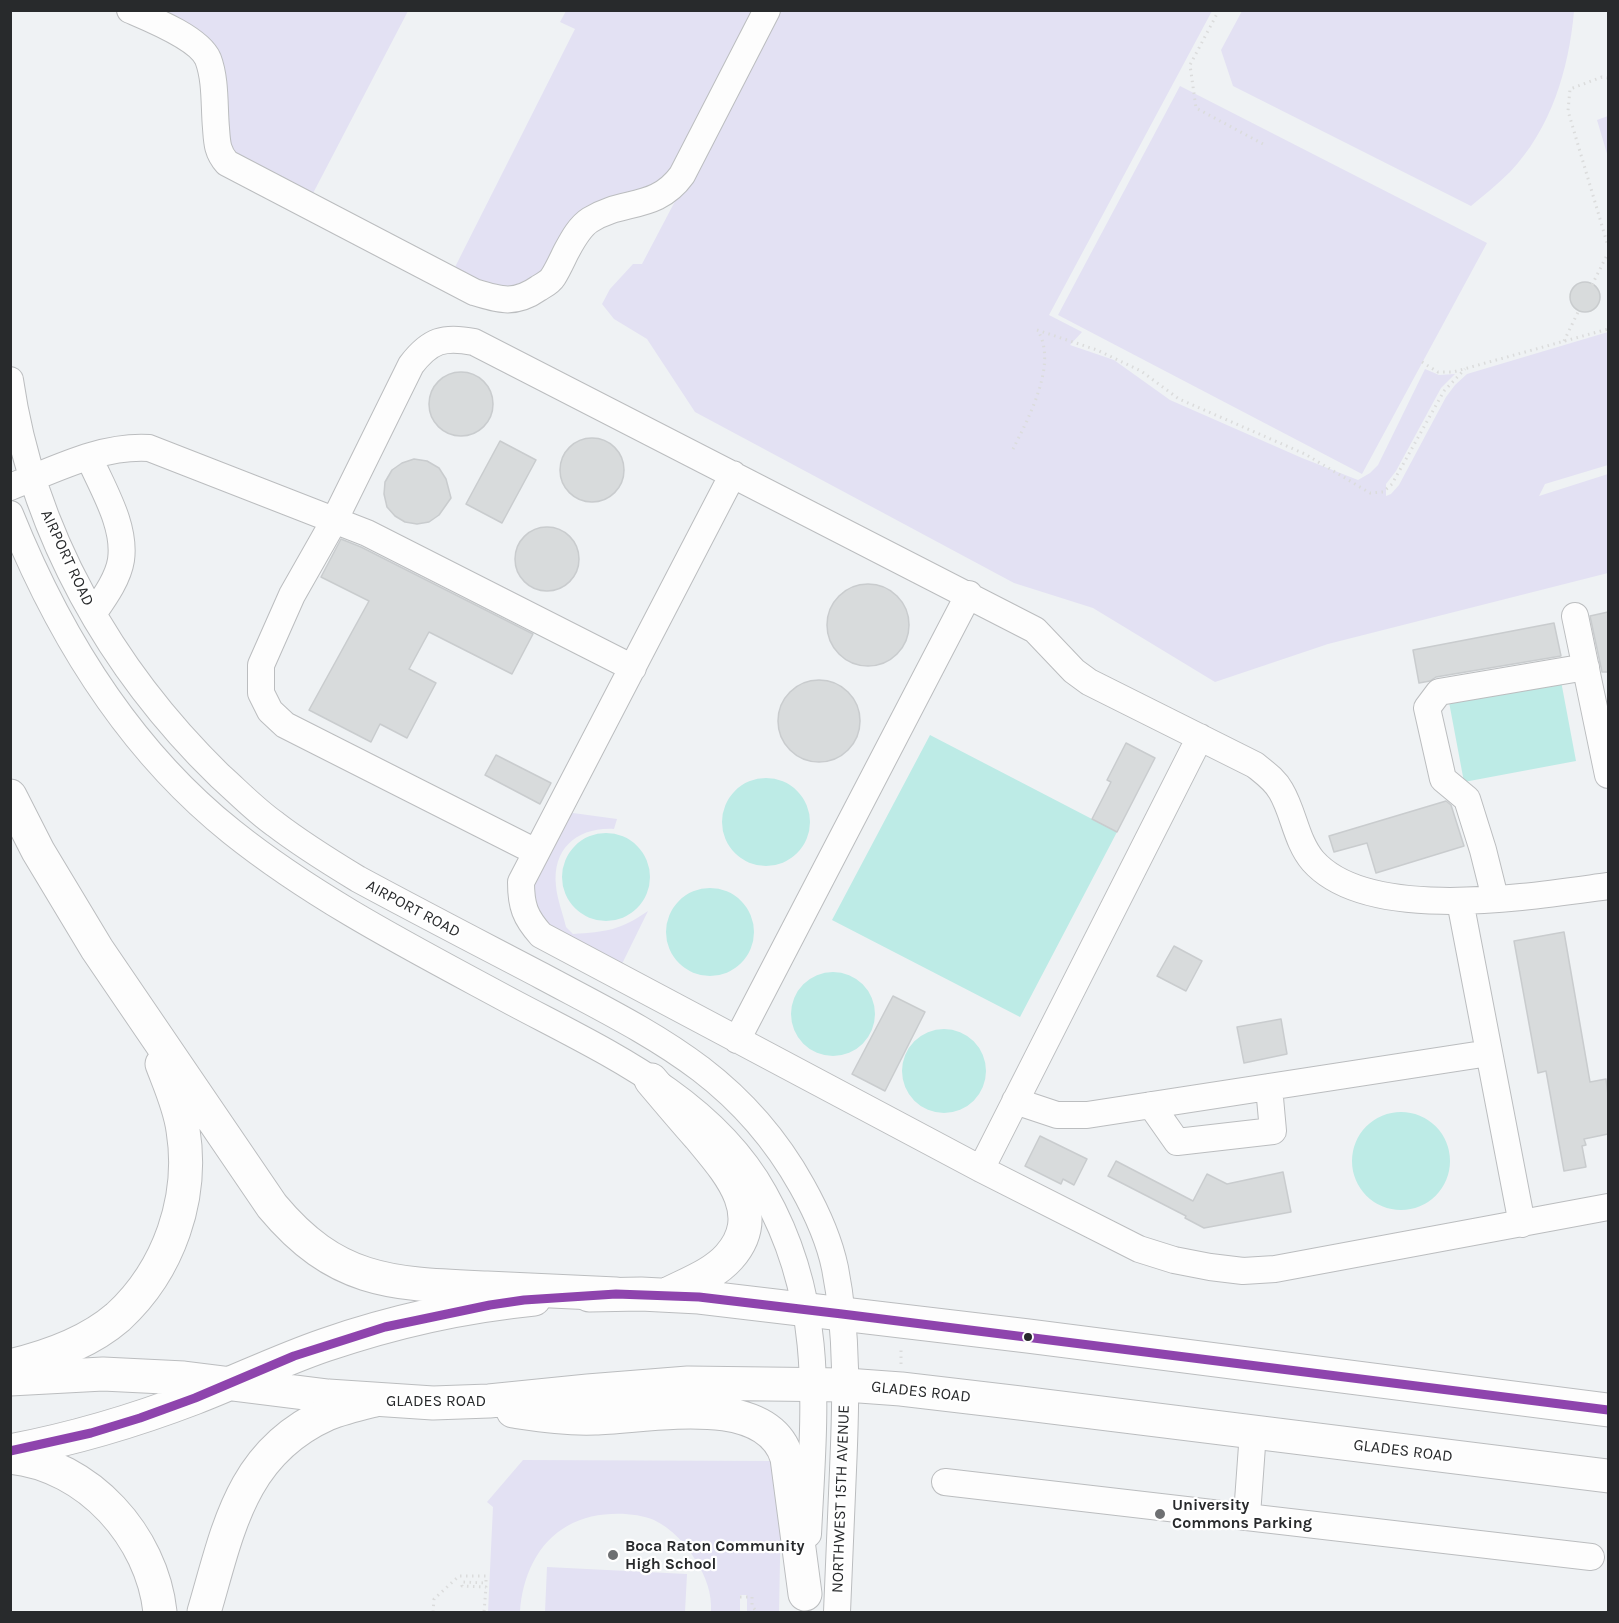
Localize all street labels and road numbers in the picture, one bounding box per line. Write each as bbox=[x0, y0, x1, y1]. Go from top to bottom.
street label: AIRPORT ROAD bbox=[36, 507, 98, 609]
street label: AIRPORT ROAD bbox=[363, 876, 463, 942]
street label: GLADES ROAD bbox=[870, 1377, 972, 1407]
street label: GLADES ROAD bbox=[386, 1391, 486, 1411]
street label: NORTHWEST 15TH AVENUE bbox=[828, 1404, 854, 1594]
street label: GLADES ROAD bbox=[1352, 1435, 1454, 1467]

